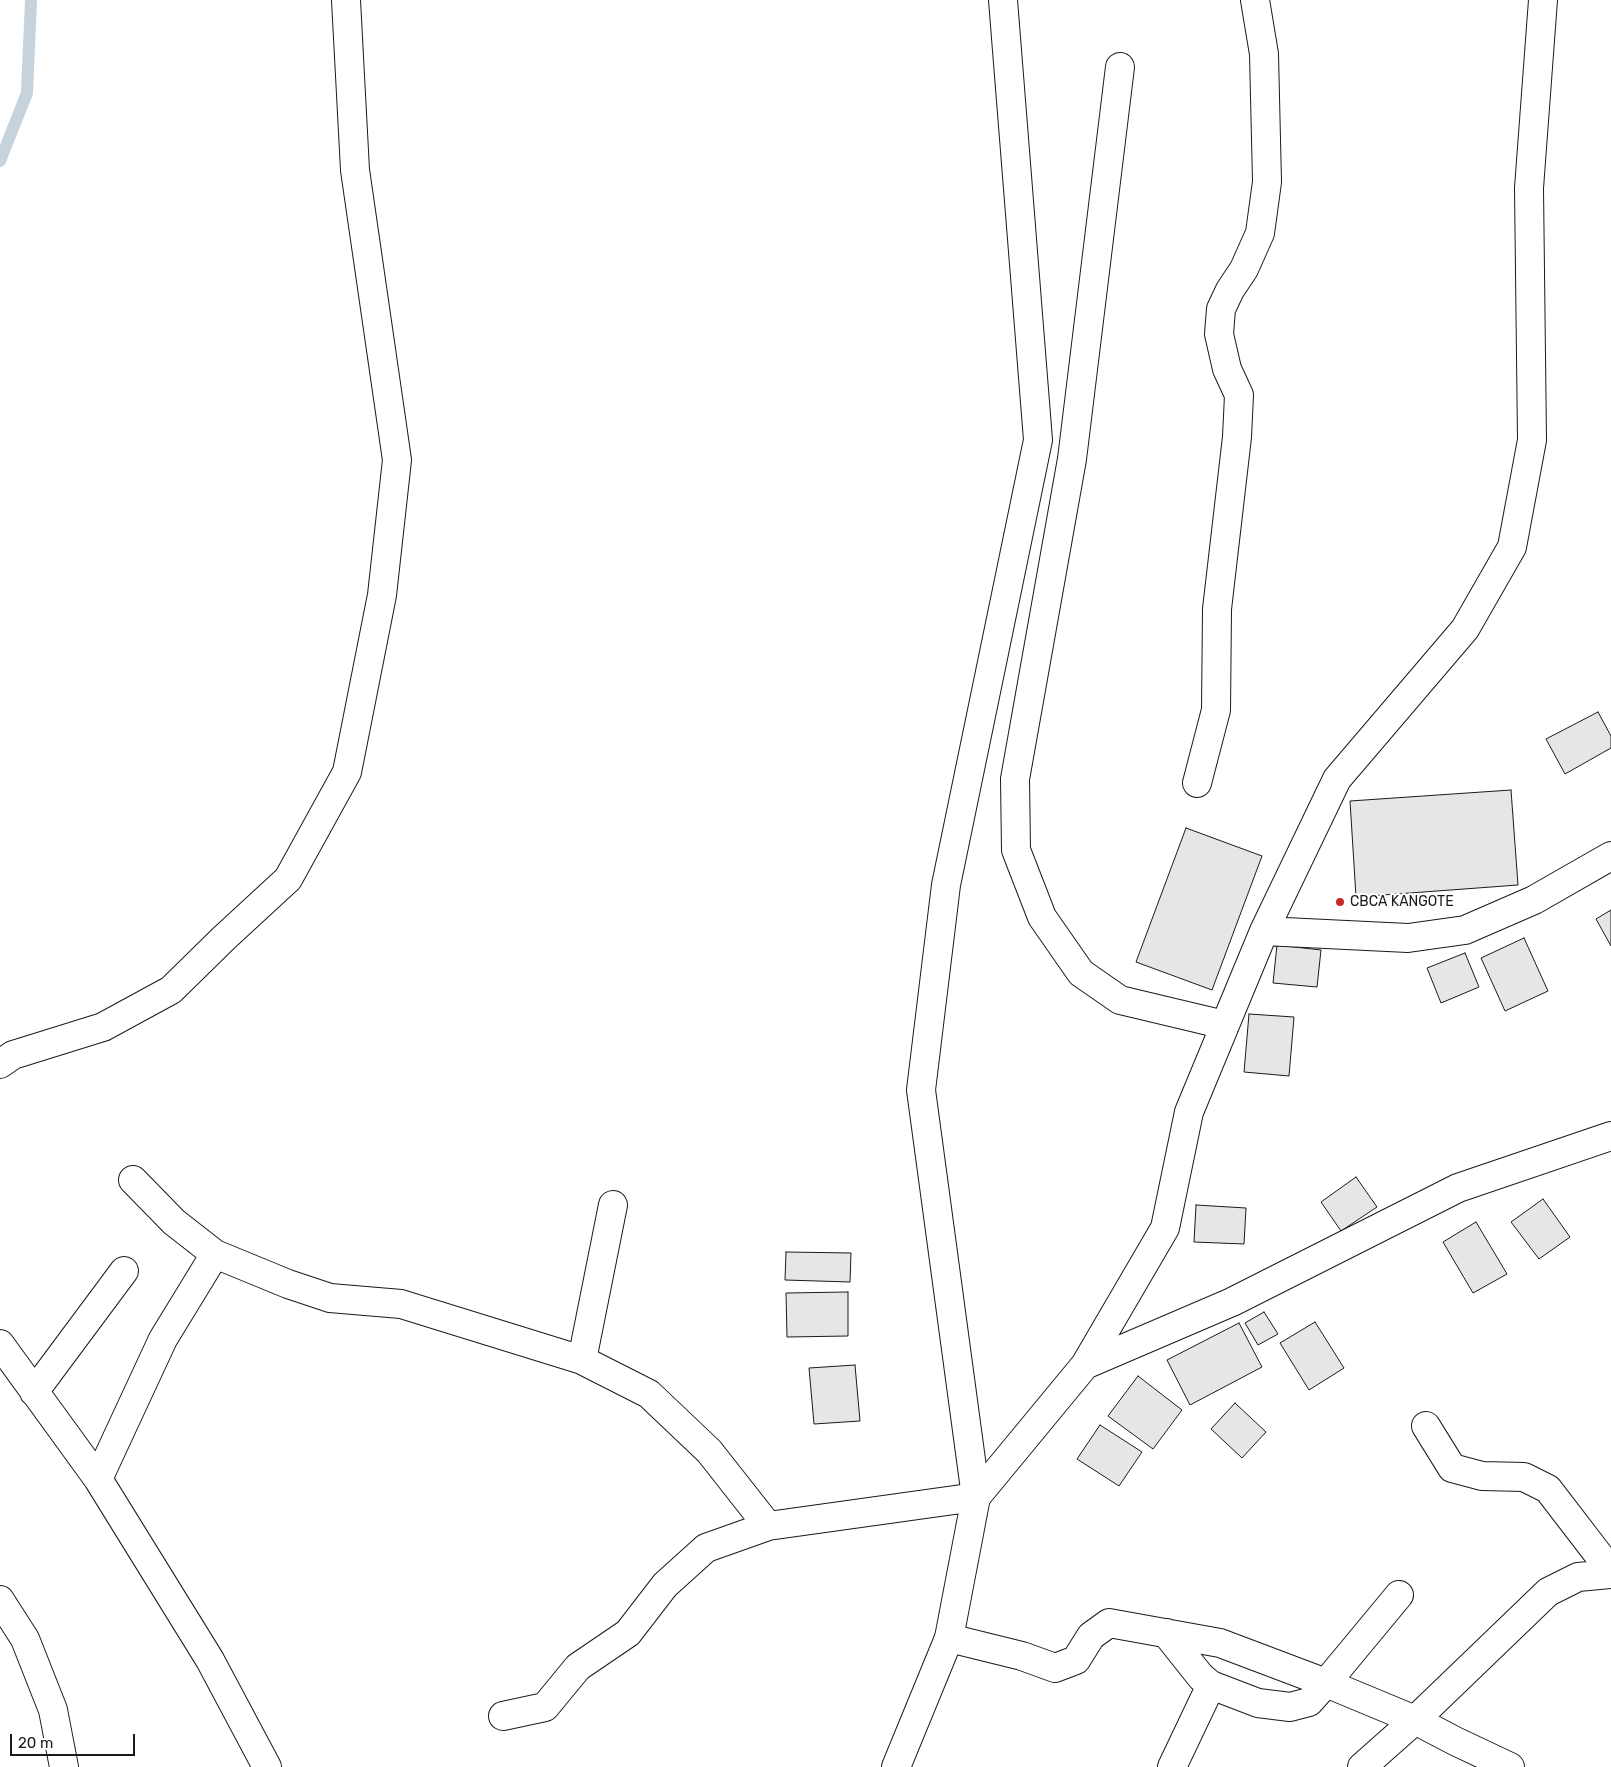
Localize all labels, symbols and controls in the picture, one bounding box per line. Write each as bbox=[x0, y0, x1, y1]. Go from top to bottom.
place label: CBCA KANGOTE bbox=[1350, 894, 1454, 910]
marker: CBCA KANGOTE bbox=[1334, 896, 1346, 908]
scale bar bbox=[12, 1724, 138, 1756]
text: 20 m bbox=[18, 1734, 53, 1752]

